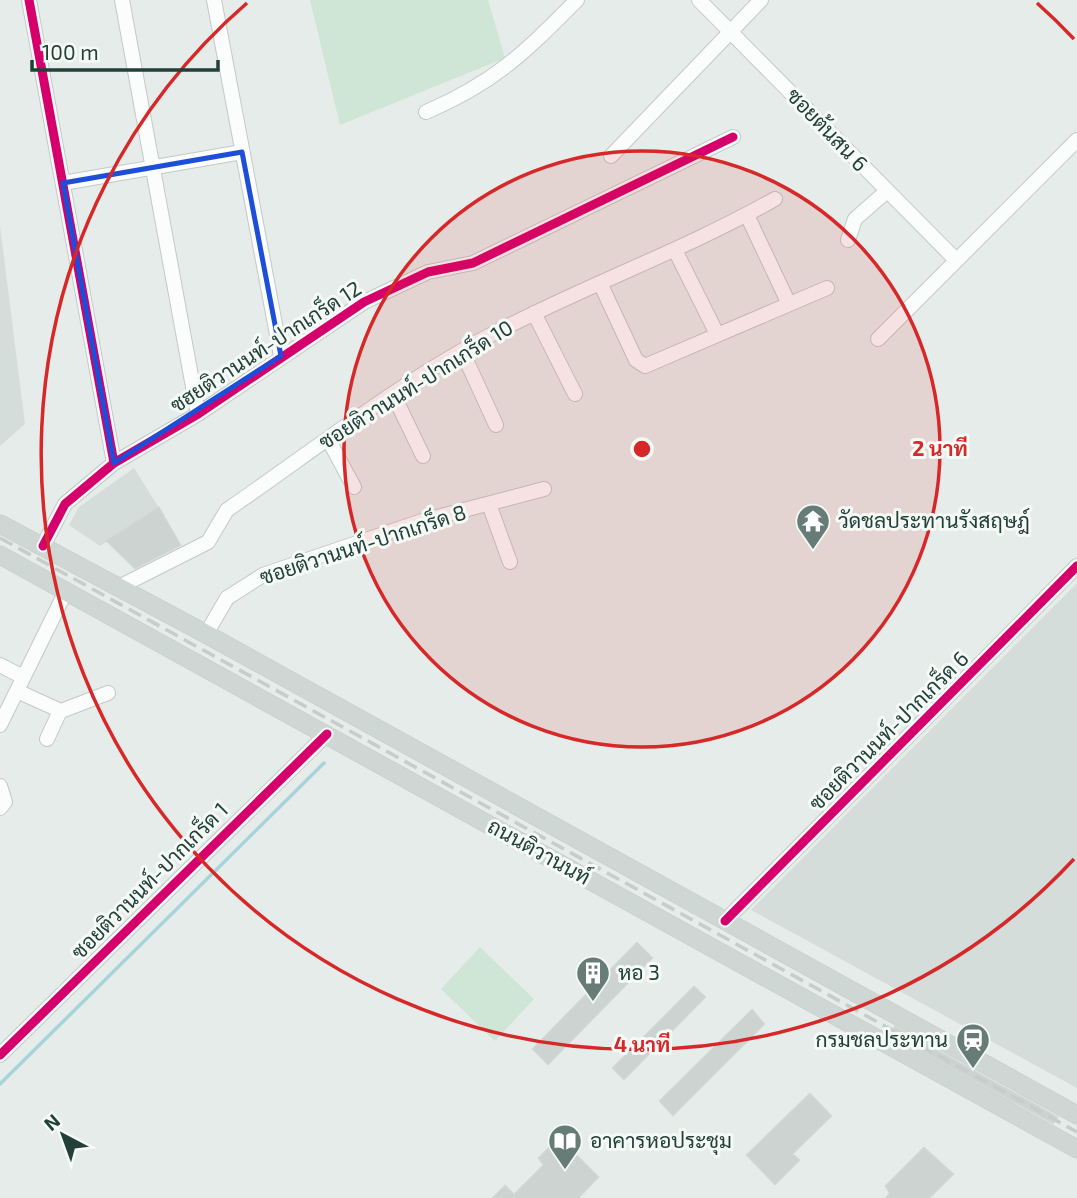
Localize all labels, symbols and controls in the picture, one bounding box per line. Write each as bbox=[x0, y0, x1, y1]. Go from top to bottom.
scale bar bbox=[32, 28, 217, 72]
text: 100 m bbox=[42, 39, 99, 64]
street label: ซอยต้นสน 6 bbox=[782, 82, 874, 176]
street label: ซฮยติวานนท์-ปากเกร็ด 12 bbox=[165, 274, 365, 417]
street label: ซอยติวานนท์-ปากเกร็ด 10 bbox=[313, 313, 517, 454]
text: 2 นาที bbox=[912, 435, 968, 460]
centre of rings bbox=[630, 437, 654, 461]
street label: ซอยติวานนท์-ปากเกร็ด 8 bbox=[256, 497, 469, 589]
temple icon: วัดชลประทานรังสฤษฎ์ bbox=[794, 502, 832, 551]
place label: วัดชลประทานรังสฤษฎ์ bbox=[838, 507, 1030, 535]
street label: ซอยติวานนท์-ปากเกร็ด 6 bbox=[802, 644, 973, 815]
street label: ซอยติวานนท์-ปากเกร็ด 1 bbox=[65, 796, 232, 963]
street label: ถนนติวานนท์ bbox=[484, 812, 595, 889]
building icon: หอ 3 bbox=[574, 954, 612, 1003]
place label: หอ 3 bbox=[618, 959, 660, 984]
station icon: กรมชลประทาน bbox=[954, 1021, 992, 1070]
place label: กรมชลประทาน bbox=[815, 1026, 948, 1051]
text: 4 นาที bbox=[614, 1031, 670, 1056]
north arrow bbox=[28, 1100, 98, 1170]
text: N bbox=[39, 1109, 64, 1135]
library icon: อาคารหอประชุม bbox=[546, 1122, 584, 1171]
place label: อาคารหอประชุม bbox=[590, 1127, 732, 1155]

